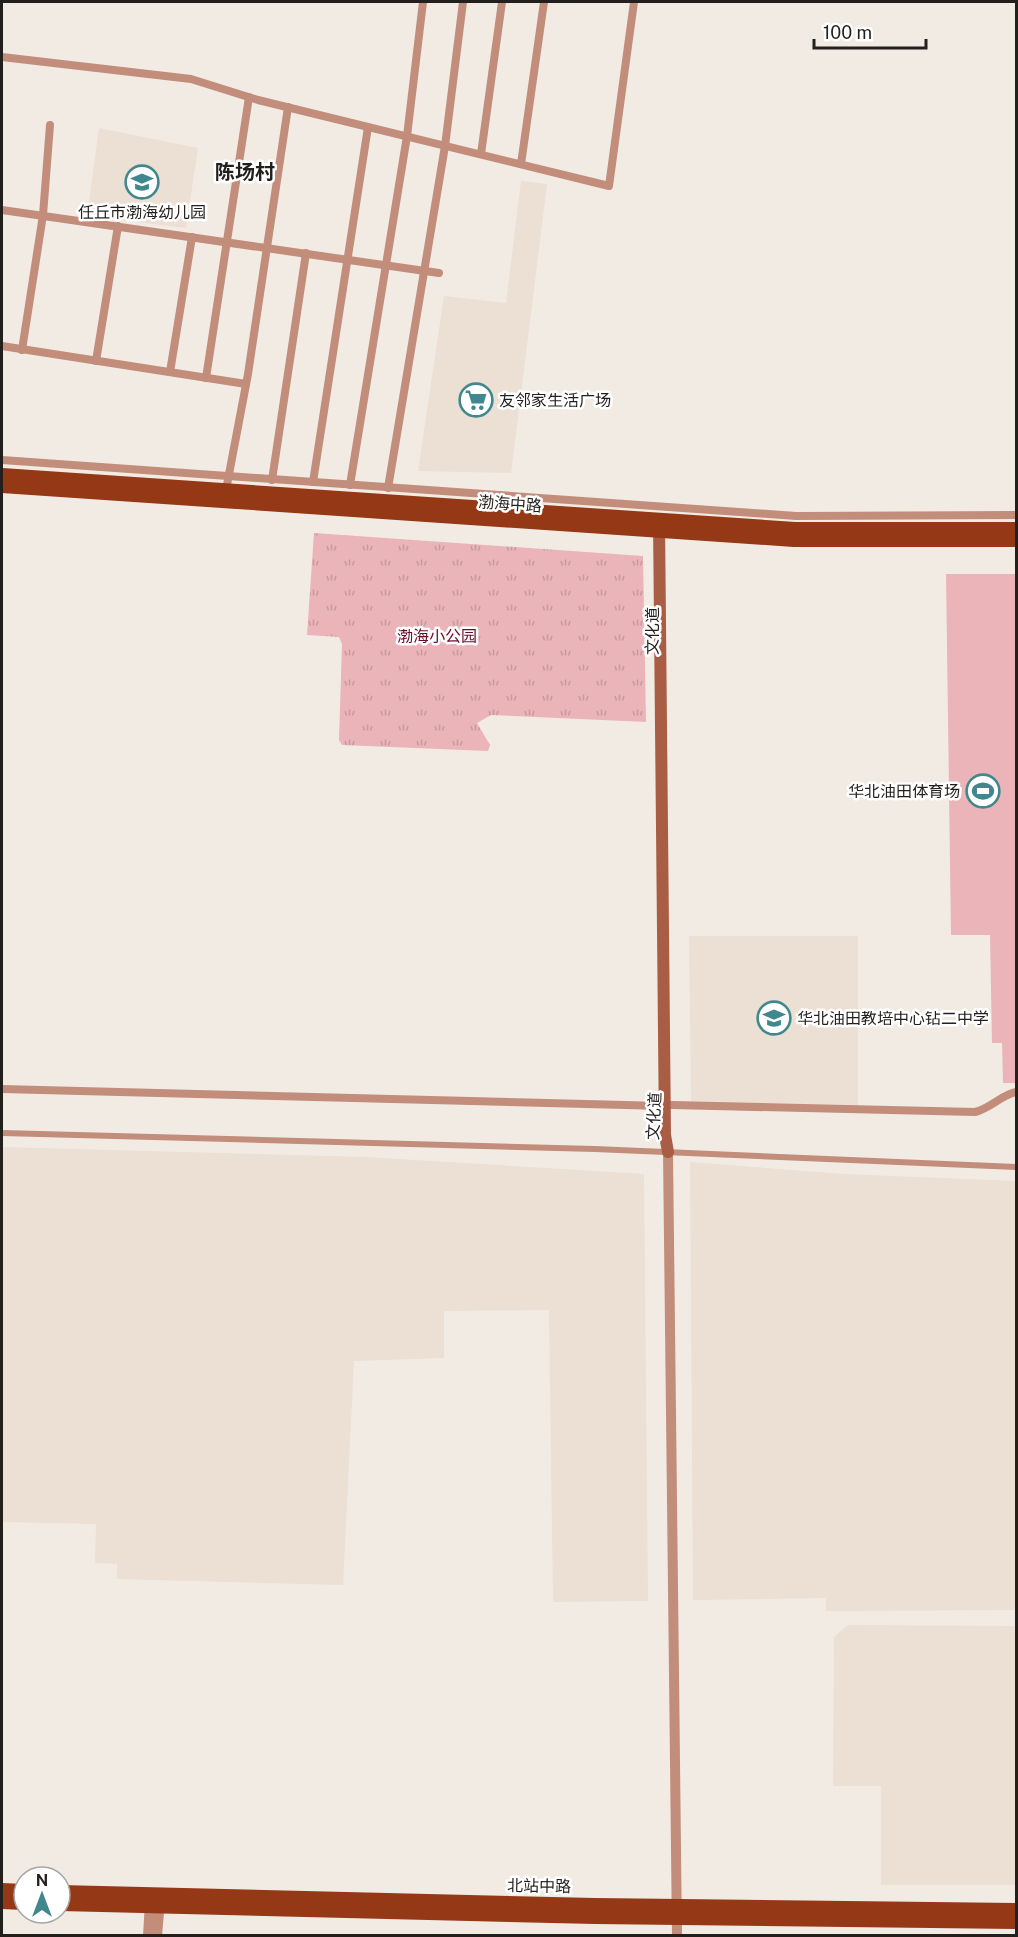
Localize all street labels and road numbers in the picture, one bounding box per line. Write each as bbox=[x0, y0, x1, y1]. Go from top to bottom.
street label: 渤海中路 bbox=[477, 492, 543, 516]
street label: 文化道 bbox=[643, 607, 662, 655]
street label: 文化道 bbox=[643, 1092, 665, 1140]
street label: 北站中路 bbox=[507, 1876, 571, 1896]

